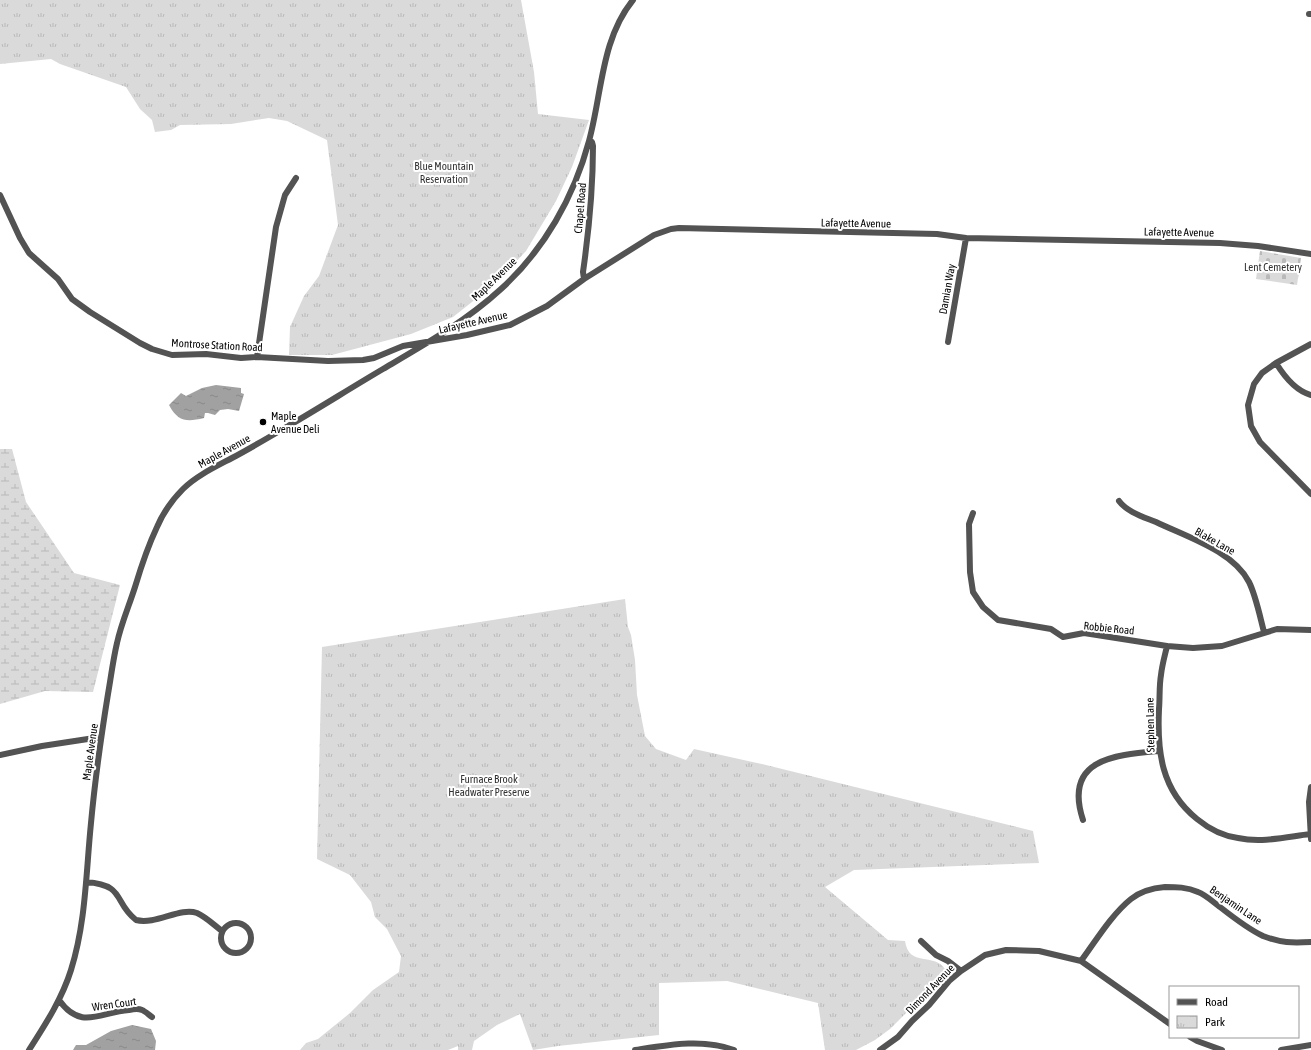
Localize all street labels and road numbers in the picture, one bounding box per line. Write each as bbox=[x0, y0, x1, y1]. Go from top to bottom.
street label: Chapel Road bbox=[572, 182, 588, 234]
street label: Lafayette Avenue bbox=[821, 216, 891, 230]
street label: Lafayette Avenue bbox=[1144, 225, 1214, 239]
street label: Maple Avenue bbox=[469, 255, 519, 303]
street label: Damian Way bbox=[937, 262, 957, 315]
street label: Lafayette Avenue bbox=[437, 308, 509, 336]
street label: Montrose Station Road bbox=[171, 337, 263, 353]
street label: Maple Avenue bbox=[196, 432, 252, 470]
street label: Blake Lane bbox=[1193, 525, 1237, 557]
street label: Robbie Road bbox=[1083, 619, 1135, 637]
street label: Stephen Lane bbox=[1144, 698, 1156, 752]
street label: Maple Avenue bbox=[80, 723, 100, 781]
street label: Benjamin Lane bbox=[1208, 883, 1264, 927]
street label: Dimond Avenue bbox=[903, 962, 957, 1016]
street label: Wren Court bbox=[91, 995, 137, 1013]

